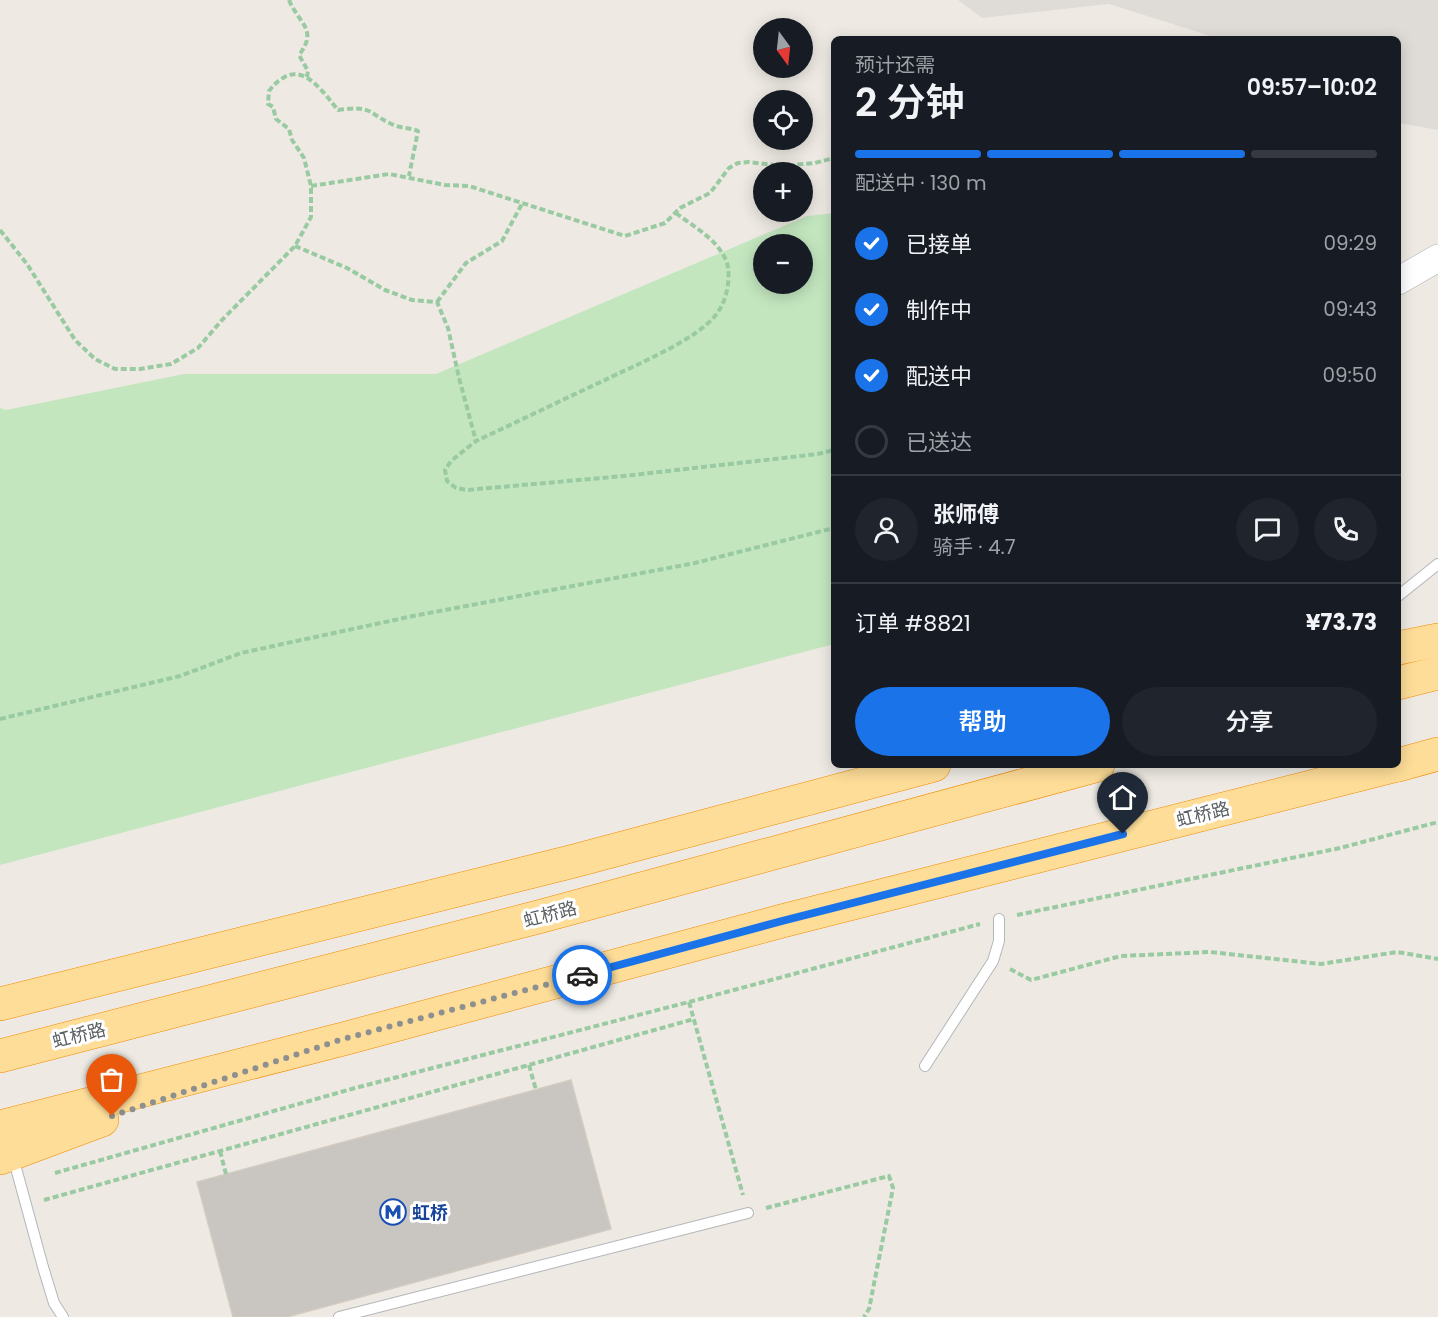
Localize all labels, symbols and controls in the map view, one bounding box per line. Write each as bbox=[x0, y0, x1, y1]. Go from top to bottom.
north arrow bbox=[753, 18, 813, 78]
map controls bbox=[753, 18, 813, 294]
text: 预计还需 bbox=[855, 51, 935, 79]
text: 09:57–10:02 bbox=[1247, 72, 1377, 103]
text: 2 分钟 bbox=[855, 75, 965, 130]
button: locate bbox=[753, 90, 813, 150]
button: + bbox=[753, 162, 813, 222]
text: 配送中 · 130 m bbox=[855, 169, 987, 197]
icon: check bbox=[855, 227, 888, 260]
text: 已接单 bbox=[906, 229, 972, 260]
text: 09:29 bbox=[1323, 229, 1377, 257]
button: − bbox=[753, 234, 813, 294]
icon: check bbox=[855, 293, 888, 326]
text: 制作中 bbox=[906, 295, 972, 326]
text: 09:43 bbox=[1323, 295, 1377, 323]
icon: check bbox=[855, 359, 888, 392]
text: 配送中 bbox=[906, 361, 972, 392]
text: 09:50 bbox=[1322, 361, 1377, 389]
text: 已送达 bbox=[906, 427, 972, 458]
button: person bbox=[855, 498, 918, 561]
button: chat bbox=[1236, 498, 1299, 561]
button: phone bbox=[1314, 498, 1377, 561]
text: 张师傅 bbox=[933, 499, 999, 530]
text: 骑手 · 4.7 bbox=[933, 533, 1016, 561]
text: ¥73.73 bbox=[1306, 607, 1377, 638]
text: 订单 #8821 bbox=[855, 608, 971, 639]
button: 帮助 bbox=[855, 687, 1110, 756]
button: 分享 bbox=[1122, 687, 1377, 756]
pin bbox=[1097, 772, 1148, 834]
icon: home bbox=[1106, 781, 1139, 814]
street label: 虹桥路 bbox=[1174, 795, 1232, 833]
street label: 虹桥路 bbox=[521, 895, 579, 933]
courier bbox=[552, 945, 612, 1005]
icon: car bbox=[566, 959, 599, 992]
street label: 虹桥路 bbox=[50, 1016, 108, 1054]
pin bbox=[86, 1054, 137, 1116]
icon: bag bbox=[95, 1063, 128, 1096]
metro station icon: 虹桥 bbox=[378, 1197, 408, 1227]
place label: 虹桥 bbox=[412, 1200, 448, 1225]

